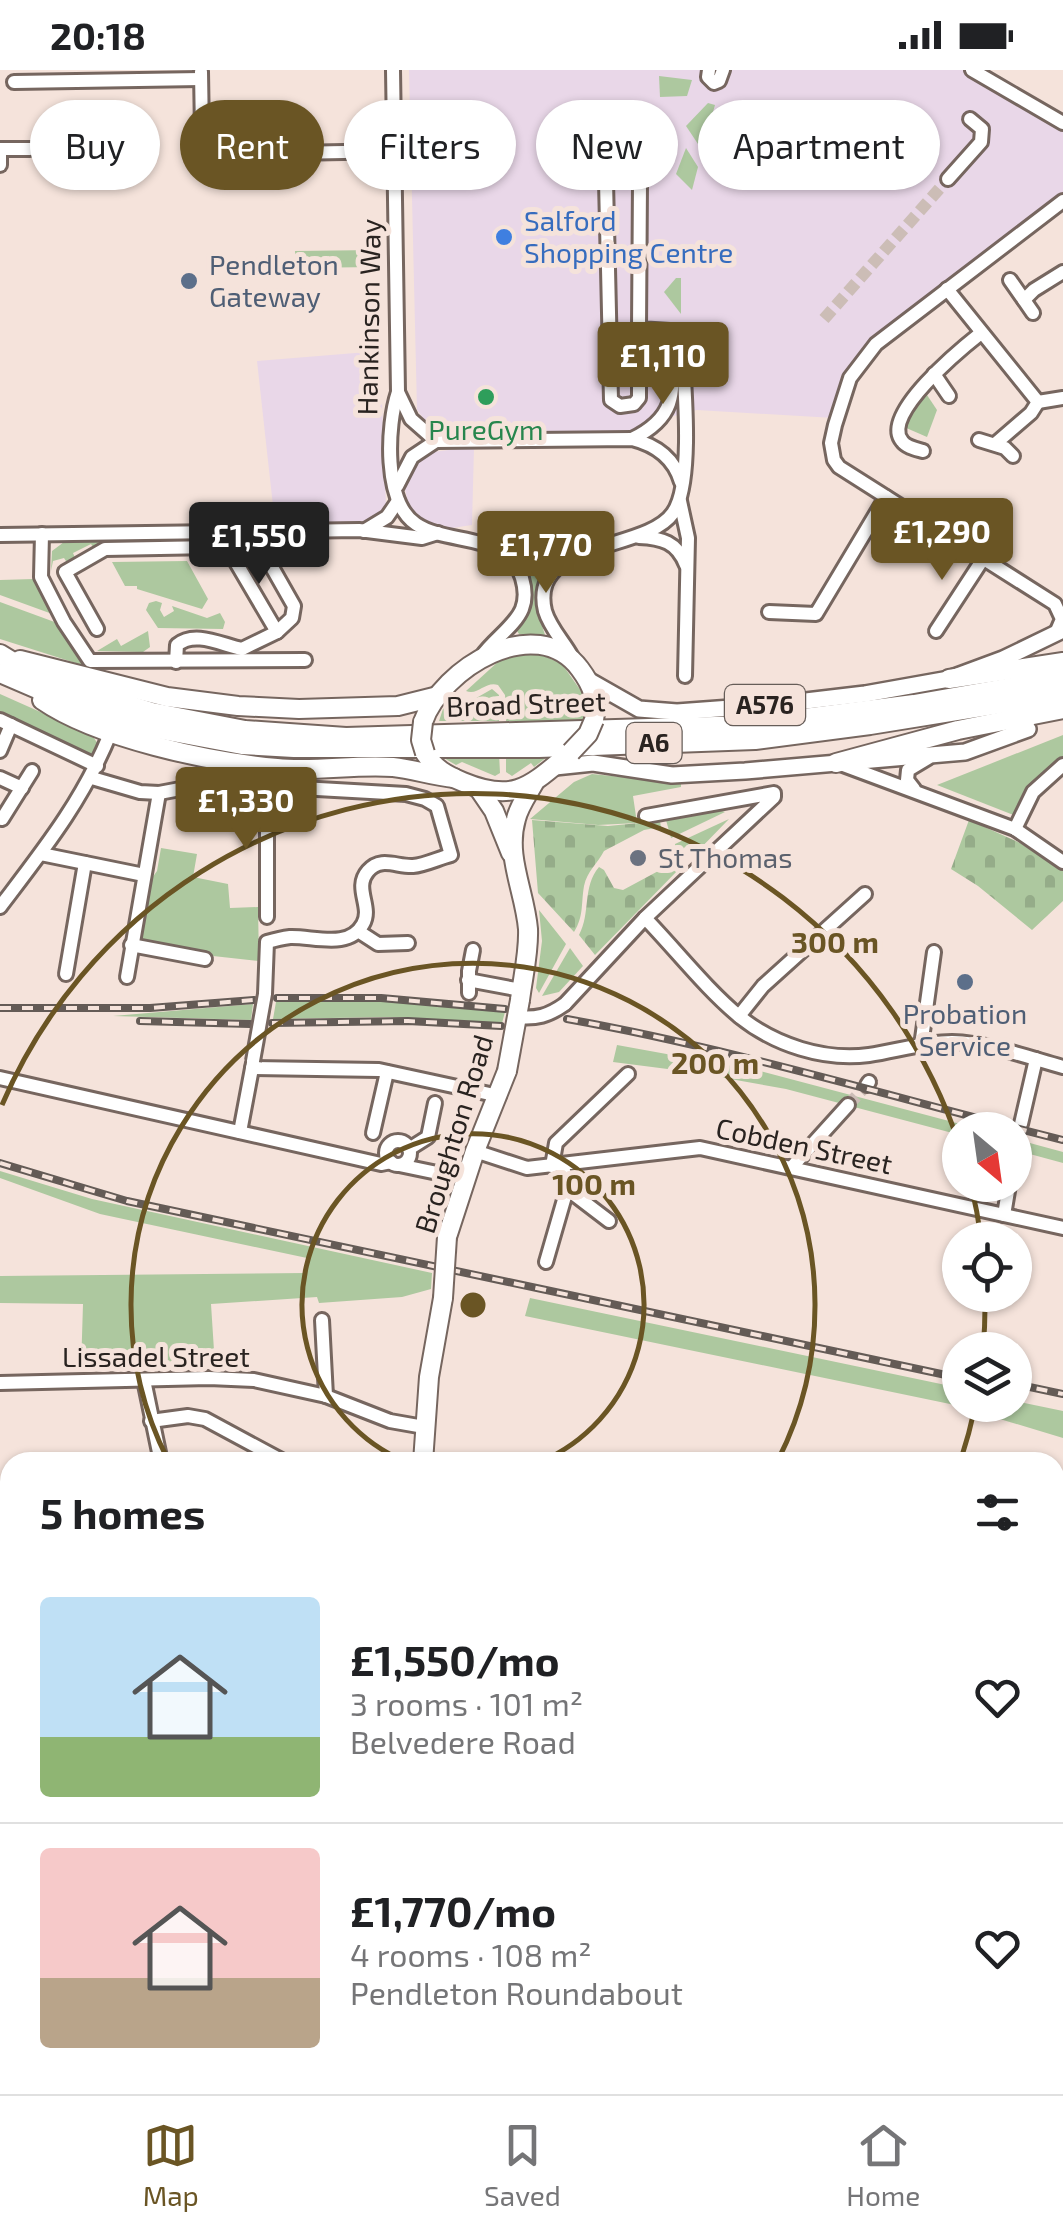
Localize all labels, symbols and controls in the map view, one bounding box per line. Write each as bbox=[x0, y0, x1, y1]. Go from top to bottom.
text: 20:18 bbox=[50, 12, 146, 58]
chip: Buy bbox=[30, 100, 160, 190]
chip: Rent bbox=[180, 100, 324, 190]
chip: Filters bbox=[344, 100, 516, 190]
chip: New bbox=[536, 100, 678, 190]
chip: Apartment bbox=[698, 100, 940, 190]
place label: Salford Shopping Centre bbox=[524, 203, 733, 269]
street label: Hankinson Way bbox=[349, 218, 387, 416]
marker: Salford Shopping Centre bbox=[493, 226, 515, 248]
place label: Pendleton Gateway bbox=[209, 247, 339, 313]
marker: Pendleton Gateway bbox=[178, 270, 200, 292]
pin: £1,110 bbox=[582, 322, 744, 407]
text: £1,110 bbox=[620, 335, 706, 373]
marker: PureGym bbox=[475, 386, 497, 408]
place label: PureGym bbox=[428, 412, 544, 446]
pin: £1,290 bbox=[861, 498, 1023, 583]
pin: £1,550 bbox=[178, 502, 340, 587]
pin: £1,770 bbox=[465, 511, 627, 596]
text: £1,290 bbox=[893, 511, 991, 549]
text: £1,550 bbox=[211, 515, 307, 553]
text: £1,770 bbox=[499, 524, 593, 562]
street label: Broad Street bbox=[446, 683, 606, 723]
road number: A576 bbox=[725, 685, 805, 725]
road number: A6 bbox=[626, 723, 682, 763]
pin: £1,330 bbox=[165, 767, 327, 852]
text: £1,330 bbox=[198, 780, 294, 818]
place label: St Thomas bbox=[658, 840, 792, 874]
marker: St Thomas bbox=[627, 847, 649, 869]
text: 300 m bbox=[791, 923, 879, 959]
marker: Probation Service bbox=[954, 971, 976, 993]
place label: Probation Service bbox=[903, 996, 1027, 1062]
street label: Broughton Road bbox=[407, 1030, 499, 1237]
text: 200 m bbox=[671, 1044, 759, 1080]
street label: Cobden Street bbox=[713, 1110, 895, 1180]
north arrow bbox=[942, 1112, 1032, 1202]
map controls bbox=[942, 1112, 1032, 1422]
text: 100 m bbox=[552, 1165, 636, 1201]
button: locate bbox=[942, 1222, 1032, 1312]
centre of rings bbox=[455, 1287, 491, 1323]
button: layers bbox=[942, 1332, 1032, 1422]
street label: Lissadel Street bbox=[62, 1339, 250, 1373]
icon: filters bbox=[970, 1485, 1025, 1540]
text: 5 homes bbox=[40, 1487, 205, 1537]
text: £1,550/mo bbox=[350, 1634, 559, 1684]
icon: home bbox=[120, 1637, 240, 1757]
icon: heart bbox=[970, 1670, 1025, 1725]
text: 3 rooms · 101 m² bbox=[350, 1684, 583, 1722]
text: Belvedere Road bbox=[350, 1722, 576, 1760]
text: £1,770/mo bbox=[350, 1885, 556, 1935]
icon: home bbox=[120, 1888, 240, 2008]
icon: heart bbox=[970, 1921, 1025, 1976]
text: 4 rooms · 108 m² bbox=[350, 1935, 592, 1973]
text: Pendleton Roundabout bbox=[350, 1973, 683, 2011]
tab: Map bbox=[143, 2118, 199, 2212]
tab: Saved bbox=[484, 2118, 561, 2212]
tab: Home bbox=[846, 2118, 920, 2212]

